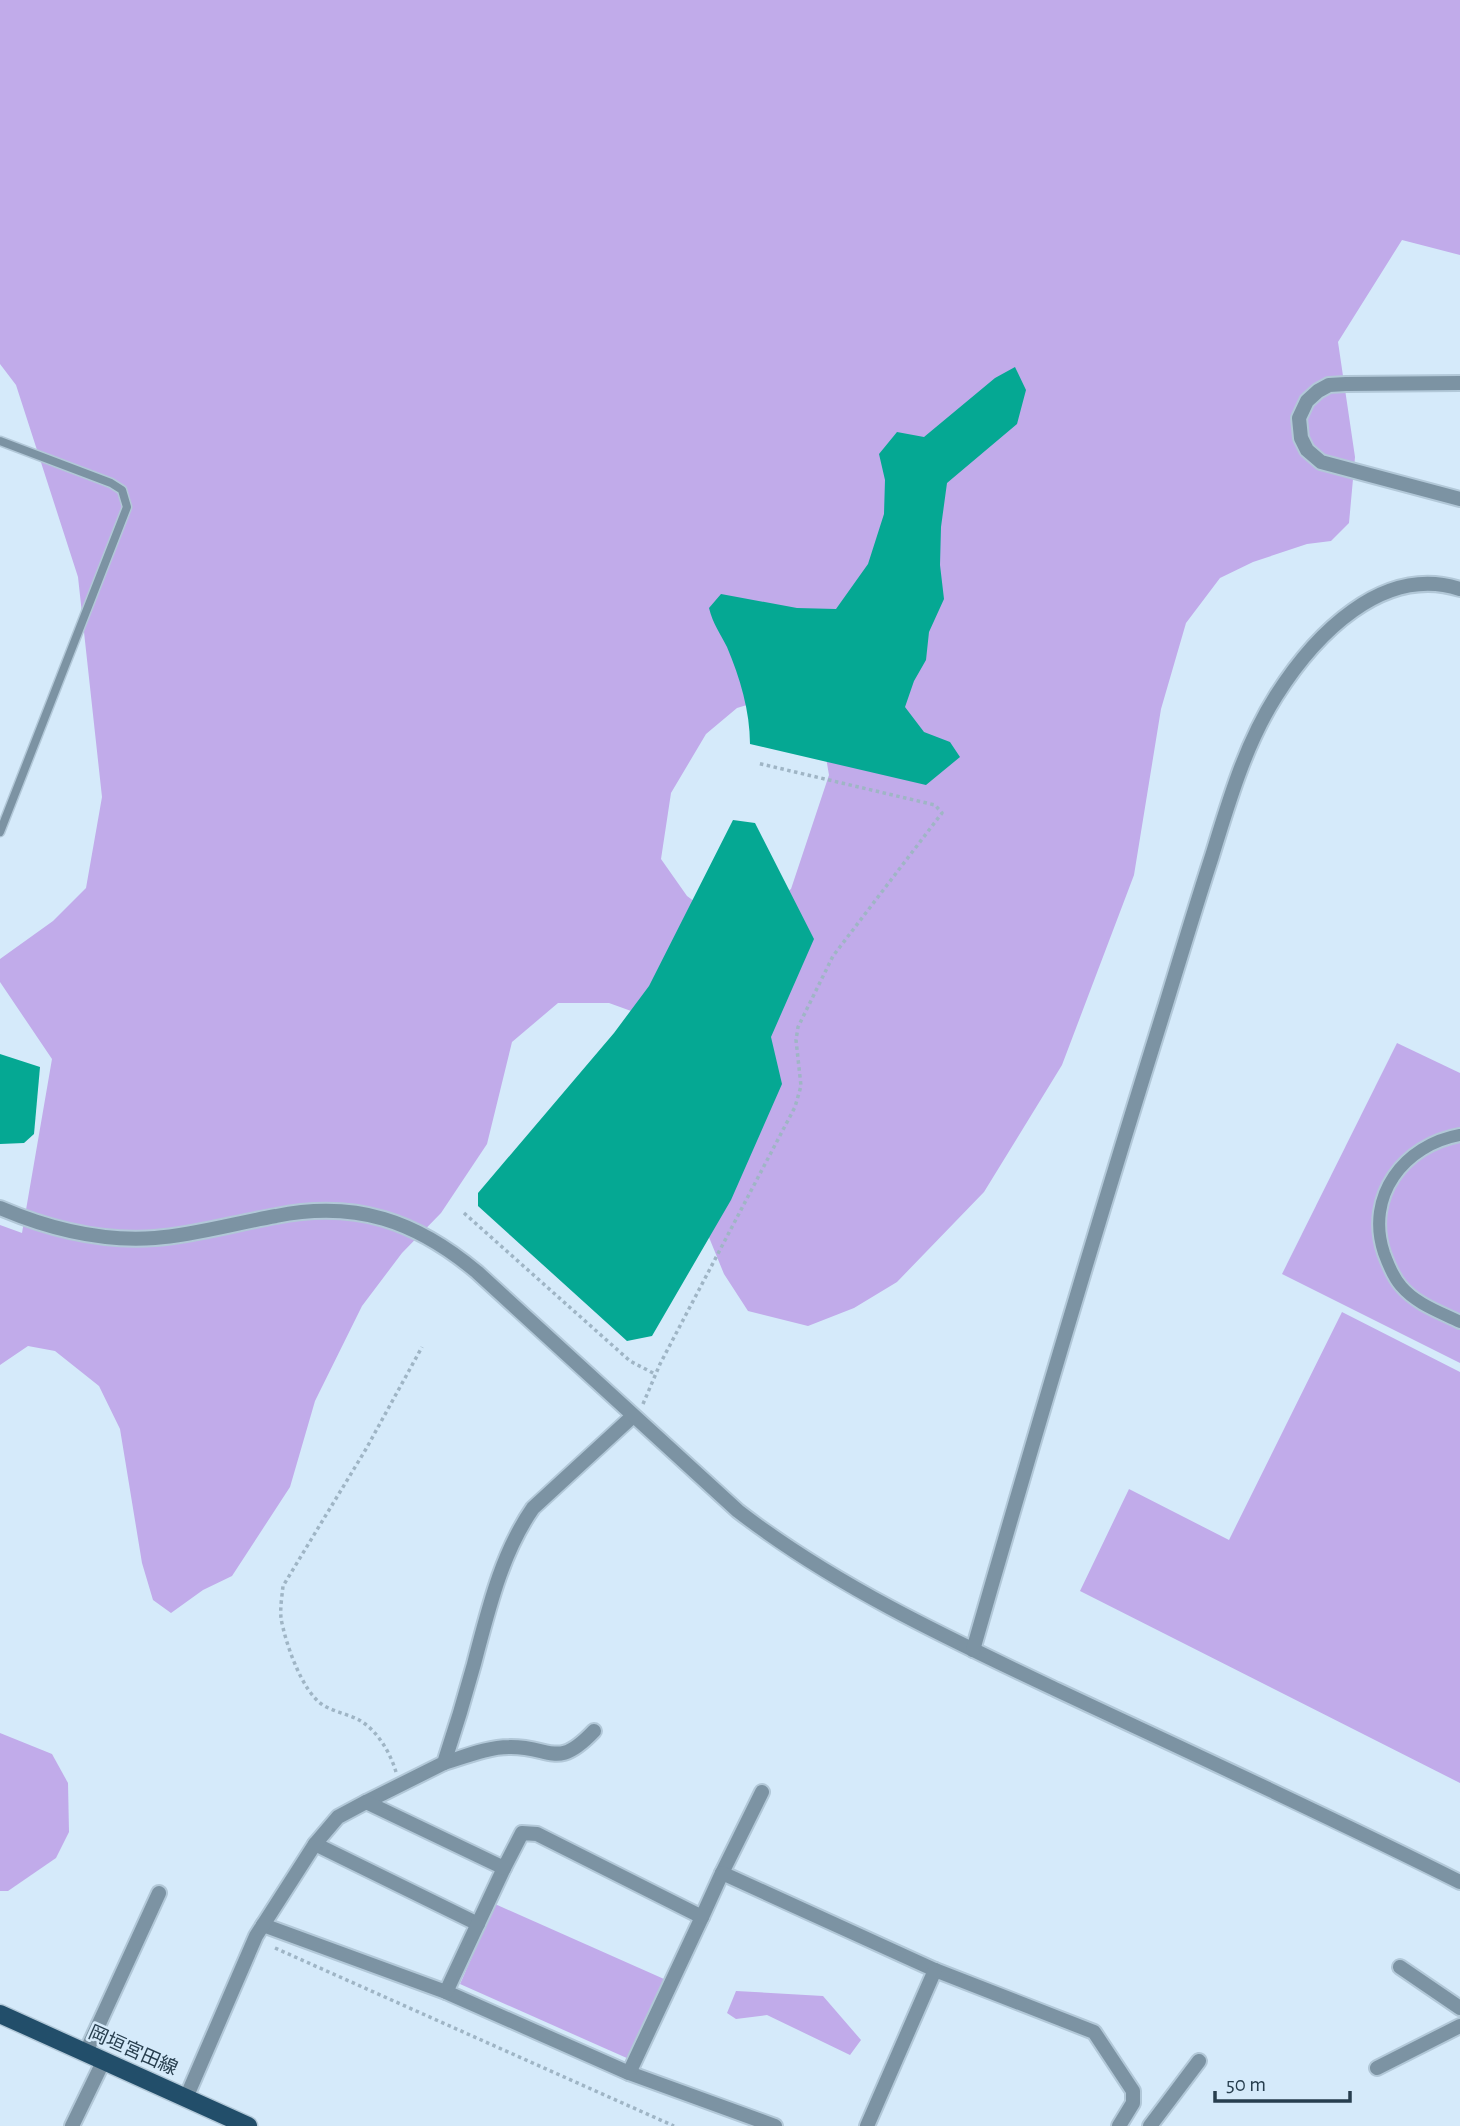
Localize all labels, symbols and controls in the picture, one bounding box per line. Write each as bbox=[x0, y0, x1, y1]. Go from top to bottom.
street label: 岡垣宮田線 bbox=[86, 2022, 181, 2079]
scale bar bbox=[1215, 2060, 1350, 2104]
text: 50 m bbox=[1226, 2074, 1266, 2095]

